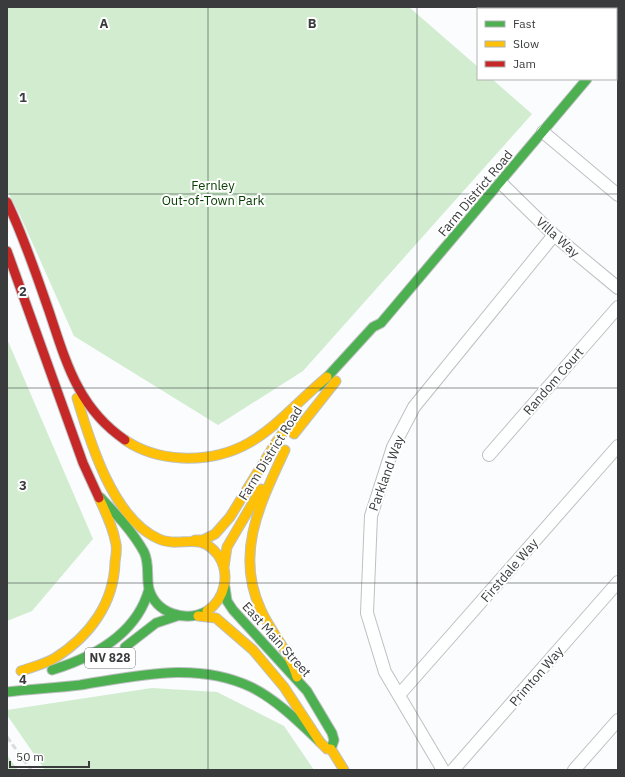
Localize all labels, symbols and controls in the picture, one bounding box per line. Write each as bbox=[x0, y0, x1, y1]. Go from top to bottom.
legend bbox=[477, 8, 617, 80]
text: A bbox=[100, 15, 109, 32]
text: B bbox=[308, 15, 317, 32]
text: Fast bbox=[513, 16, 536, 31]
text: Slow bbox=[513, 36, 539, 51]
text: Jam bbox=[513, 56, 536, 71]
text: 1 bbox=[19, 89, 27, 106]
street label: Farm District Road bbox=[434, 147, 517, 240]
park label: Fernley Out-of-Town Park bbox=[162, 177, 265, 209]
street label: Villa Way bbox=[532, 213, 583, 262]
text: 2 bbox=[19, 283, 27, 300]
street label: Random Court bbox=[519, 344, 587, 419]
street label: Farm District Road bbox=[235, 403, 306, 503]
street label: Parkland Way bbox=[365, 432, 408, 513]
text: 3 bbox=[19, 477, 27, 494]
street label: Firstdale Way bbox=[477, 535, 542, 606]
street label: East Main Street bbox=[238, 598, 315, 680]
street label: Primton Way bbox=[506, 642, 567, 710]
road number: NV 828 bbox=[85, 648, 135, 668]
text: 4 bbox=[19, 671, 27, 688]
scale bar bbox=[10, 743, 89, 769]
text: 50 m bbox=[16, 749, 44, 764]

